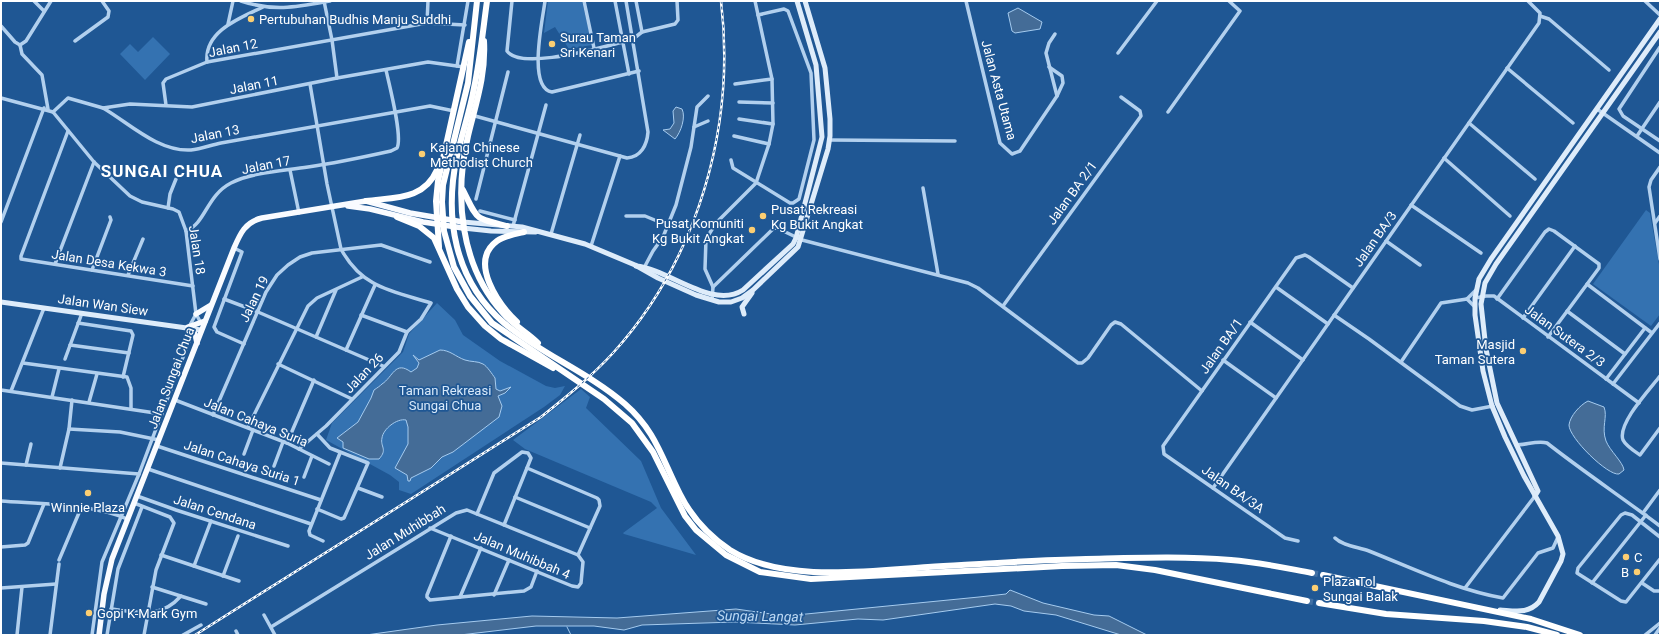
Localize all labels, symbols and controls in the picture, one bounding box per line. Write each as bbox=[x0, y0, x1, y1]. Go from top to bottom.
place label: Pertubuhan Budhis Manju Suddhi bbox=[259, 12, 451, 27]
marker: Pertubuhan Budhis Manju Suddhi bbox=[246, 14, 256, 24]
place label: Surau Taman Sri Kenari bbox=[560, 30, 636, 60]
street label: Jalan 12 bbox=[207, 36, 259, 60]
street label: Jalan Asta Utama bbox=[978, 38, 1020, 142]
marker: Surau Taman Sri Kenari bbox=[547, 39, 557, 49]
street label: Jalan 11 bbox=[228, 73, 280, 97]
street label: Jalan 13 bbox=[189, 122, 241, 146]
place label: Kajang Chinese Methodist Church bbox=[430, 140, 533, 170]
marker: Kajang Chinese Methodist Church bbox=[417, 149, 427, 159]
street label: Jalan 17 bbox=[240, 153, 292, 177]
street label: Jalan BA 2/1 bbox=[1044, 158, 1100, 228]
district label: SUNGAI CHUA bbox=[101, 161, 223, 181]
place label: Pusat Rekreasi Kg Bukit Angkat bbox=[771, 202, 863, 232]
street label: Jalan BA/3 bbox=[1350, 208, 1400, 270]
marker: Pusat Rekreasi Kg Bukit Angkat bbox=[758, 211, 768, 221]
place label: Pusat Komuniti Kg Bukit Angkat bbox=[652, 216, 744, 246]
street label: Jalan 18 bbox=[186, 224, 208, 276]
marker: Pusat Komuniti Kg Bukit Angkat bbox=[747, 225, 757, 235]
street label: Jalan Desa Kekwa 3 bbox=[50, 247, 168, 279]
street label: Jalan 19 bbox=[236, 273, 272, 325]
street label: Jalan Wan Siew bbox=[57, 291, 149, 319]
street label: Jalan Sutera 2/3 bbox=[1522, 302, 1608, 370]
street label: Jalan BA/1 bbox=[1196, 315, 1246, 377]
street label: Jalan Sungai Chua bbox=[145, 325, 197, 431]
place label: Masjid Taman Sutera bbox=[1435, 337, 1515, 367]
marker: Masjid Taman Sutera bbox=[1518, 346, 1528, 356]
street label: Jalan 26 bbox=[341, 350, 387, 396]
park label: Taman Rekreasi Sungai Chua bbox=[399, 383, 491, 413]
street label: Jalan Cahaya Suria bbox=[202, 394, 310, 450]
street label: Jalan Cahaya Suria 1 bbox=[182, 437, 302, 489]
street label: Jalan BA/3A bbox=[1199, 462, 1267, 516]
marker: Winnie Plaza bbox=[83, 488, 93, 498]
street label: Jalan Cendana bbox=[172, 492, 258, 532]
place label: Winnie Plaza bbox=[51, 500, 125, 515]
street label: Jalan Muhibbah bbox=[362, 501, 448, 563]
street label: Jalan Muhibbah 4 bbox=[472, 528, 573, 582]
place label: C bbox=[1634, 550, 1642, 565]
marker: C bbox=[1621, 552, 1631, 562]
place label: B bbox=[1621, 565, 1629, 580]
marker: B bbox=[1632, 567, 1642, 577]
place label: Plaza Tol Sungai Balak bbox=[1323, 574, 1398, 604]
marker: Plaza Tol Sungai Balak bbox=[1310, 583, 1320, 593]
place label: Gopi K-Mark Gym bbox=[97, 606, 197, 621]
water label: Sungai Langat bbox=[717, 607, 804, 625]
marker: Gopi K-Mark Gym bbox=[84, 608, 94, 618]

